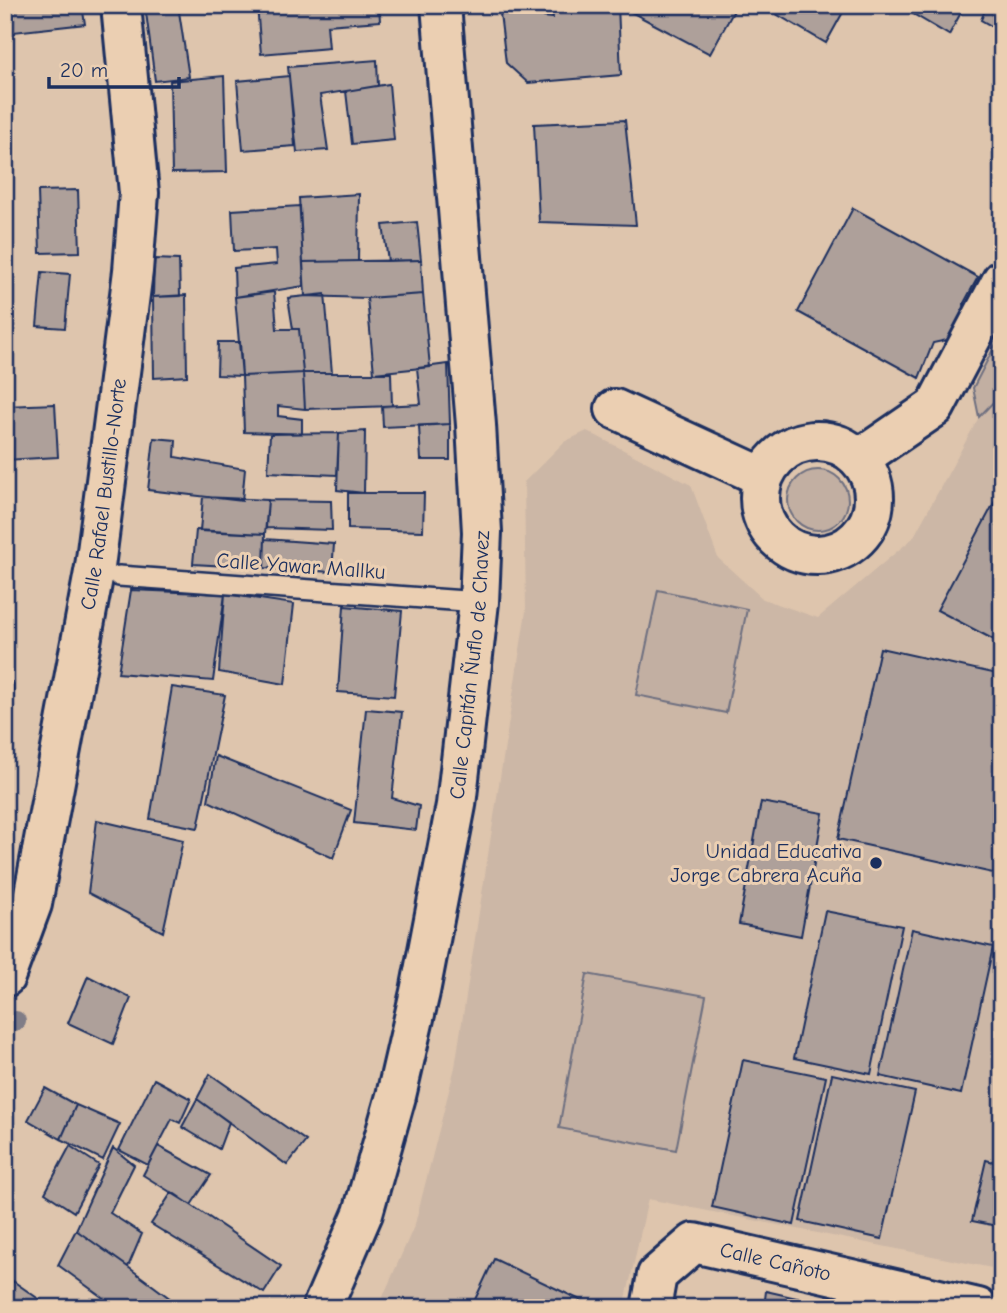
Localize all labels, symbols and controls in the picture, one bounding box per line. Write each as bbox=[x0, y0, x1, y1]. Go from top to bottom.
scale bar bbox=[49, 46, 178, 90]
text: 20 m bbox=[60, 58, 108, 82]
street label: Calle Rafael Bustillo-Norte bbox=[75, 377, 131, 612]
street label: Calle Capitán Ñuflo de Chavez bbox=[445, 530, 494, 801]
street label: Calle Yawar Mallku bbox=[216, 548, 386, 584]
place label: Unidad Educativa Jorge Cabrera Acuña bbox=[670, 839, 862, 887]
marker: Unidad Educativa Jorge Cabrera Acuña bbox=[868, 855, 884, 871]
street label: Calle Cañoto bbox=[718, 1237, 833, 1286]

